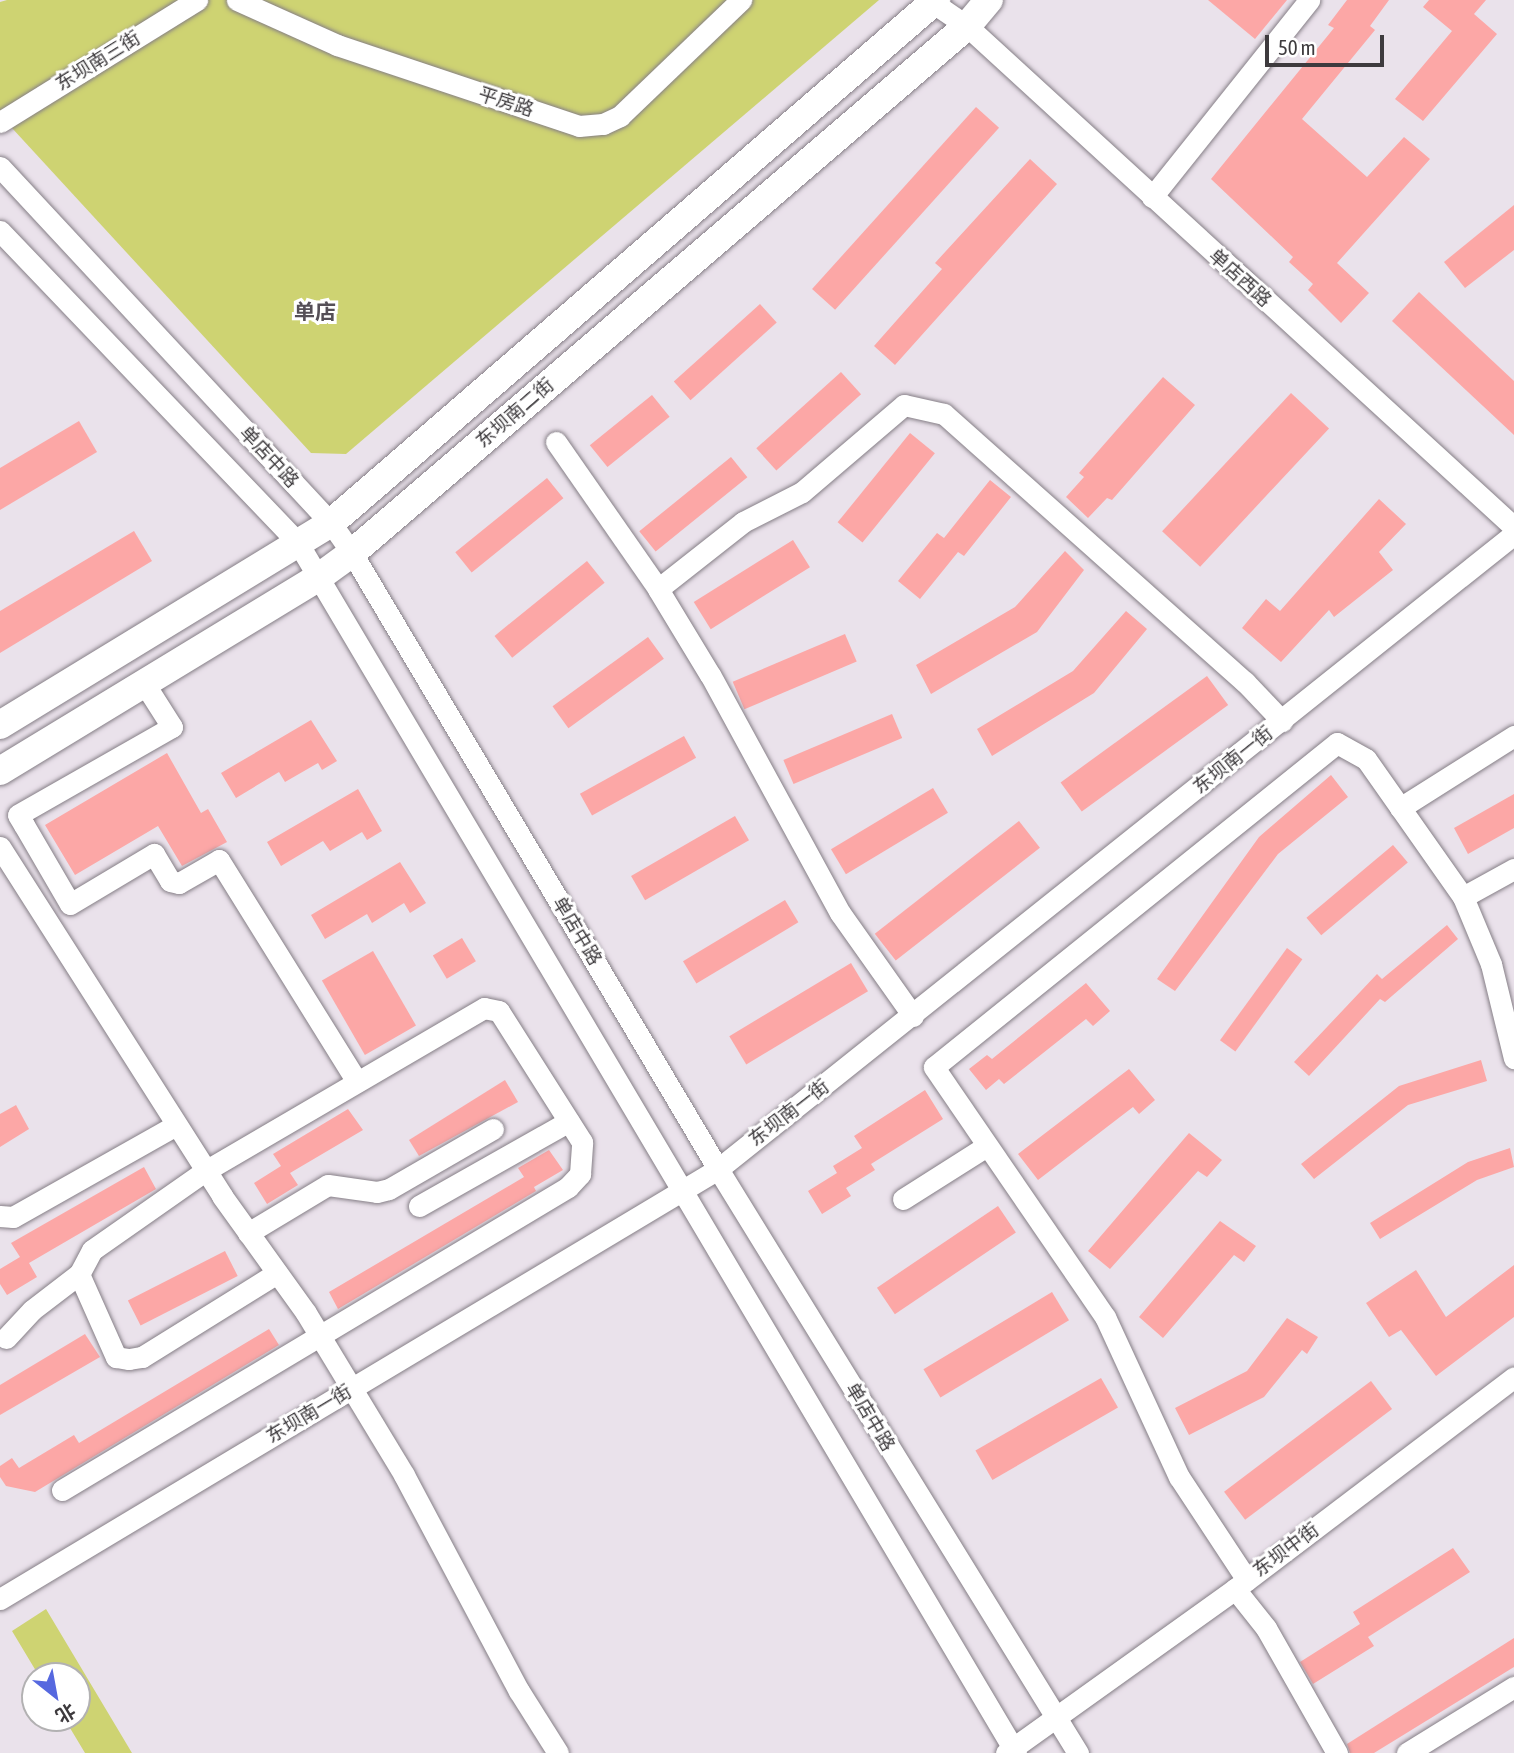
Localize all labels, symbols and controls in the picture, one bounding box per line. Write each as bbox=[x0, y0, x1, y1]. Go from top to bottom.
scale bar bbox=[1269, 21, 1388, 65]
street label: 东坝南三街 bbox=[52, 26, 144, 96]
text: 50 m bbox=[1278, 35, 1316, 59]
street label: 平房路 bbox=[475, 82, 537, 122]
street label: 单店西路 bbox=[1204, 244, 1276, 312]
district label: 单店 bbox=[294, 298, 336, 324]
street label: 东坝南二街 bbox=[472, 373, 558, 453]
street label: 单店中路 bbox=[235, 421, 303, 493]
street label: 东坝南一街 bbox=[1189, 721, 1277, 799]
street label: 单店中路 bbox=[548, 893, 606, 969]
street label: 东坝南一街 bbox=[745, 1075, 833, 1151]
street label: 单店中路 bbox=[841, 1379, 899, 1455]
street label: 东坝南一街 bbox=[262, 1380, 356, 1448]
street label: 东坝中街 bbox=[1249, 1518, 1323, 1582]
north arrow bbox=[21, 1662, 91, 1732]
text: 北 bbox=[52, 1699, 80, 1728]

